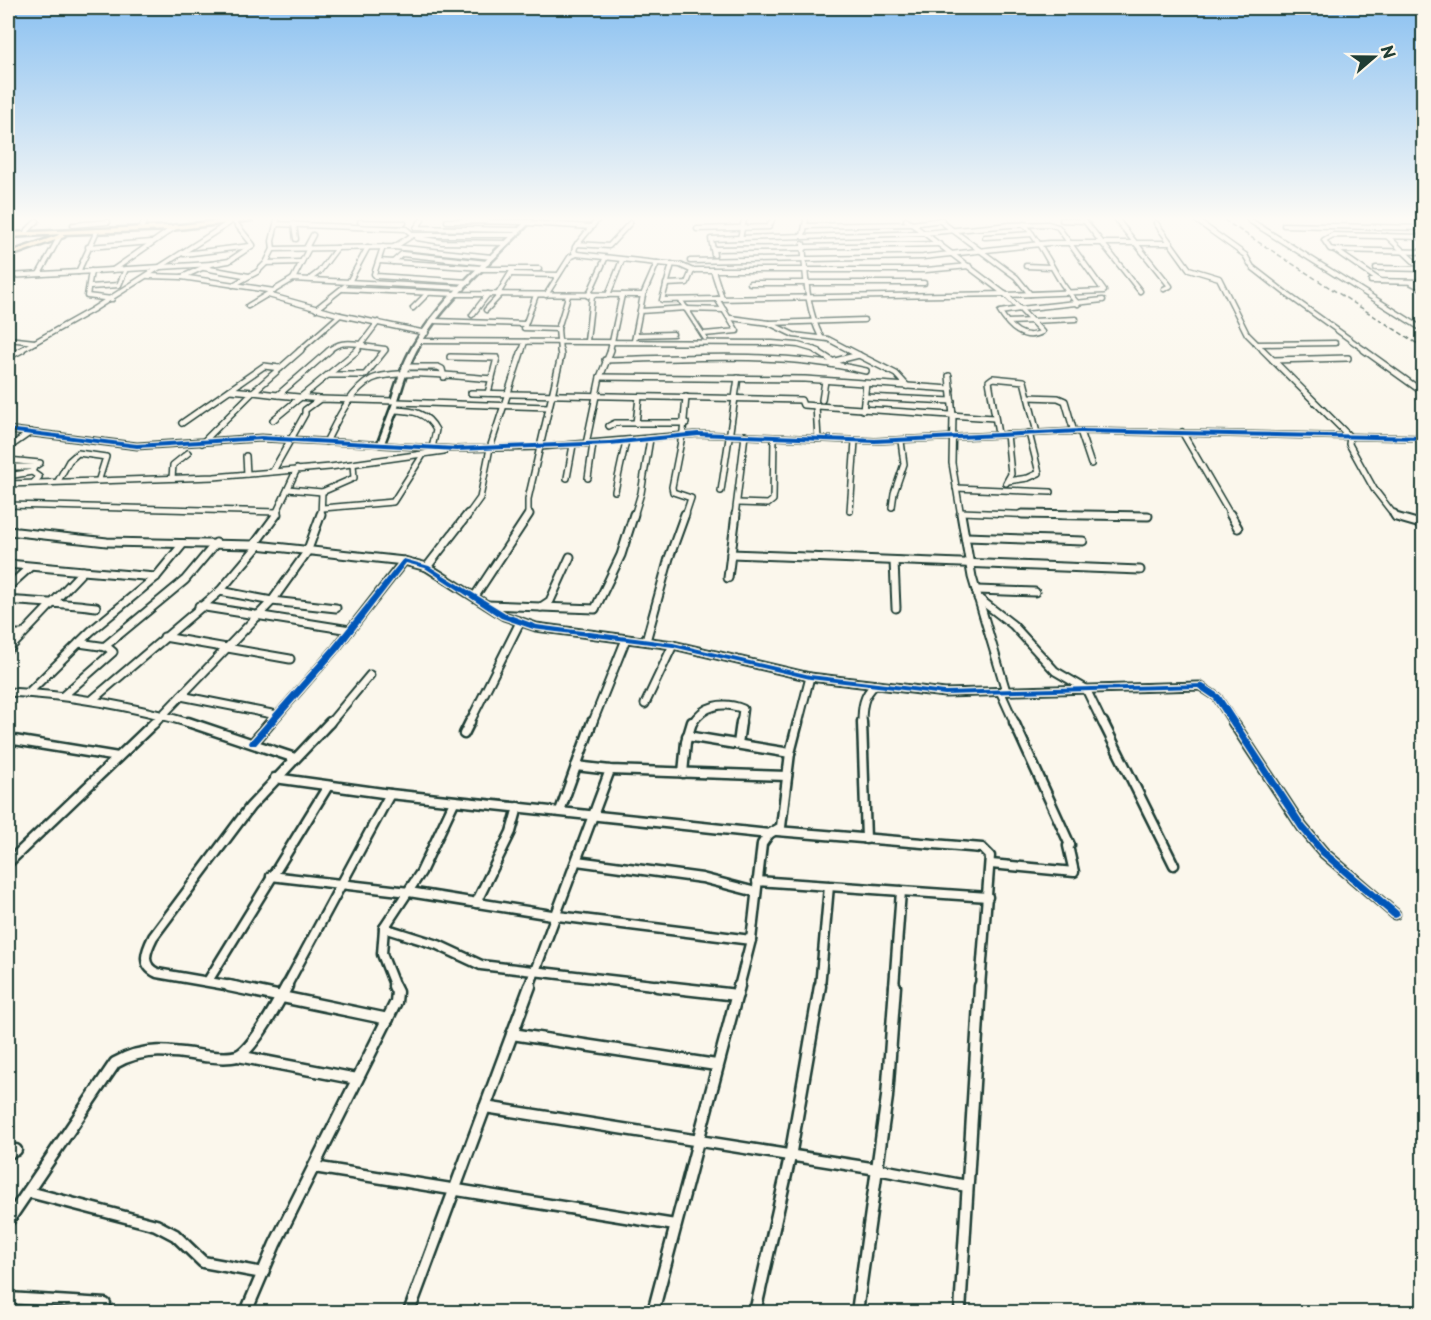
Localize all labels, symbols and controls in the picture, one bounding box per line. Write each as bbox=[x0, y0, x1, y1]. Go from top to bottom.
north arrow bbox=[1344, 27, 1404, 87]
text: N bbox=[1376, 41, 1402, 62]

